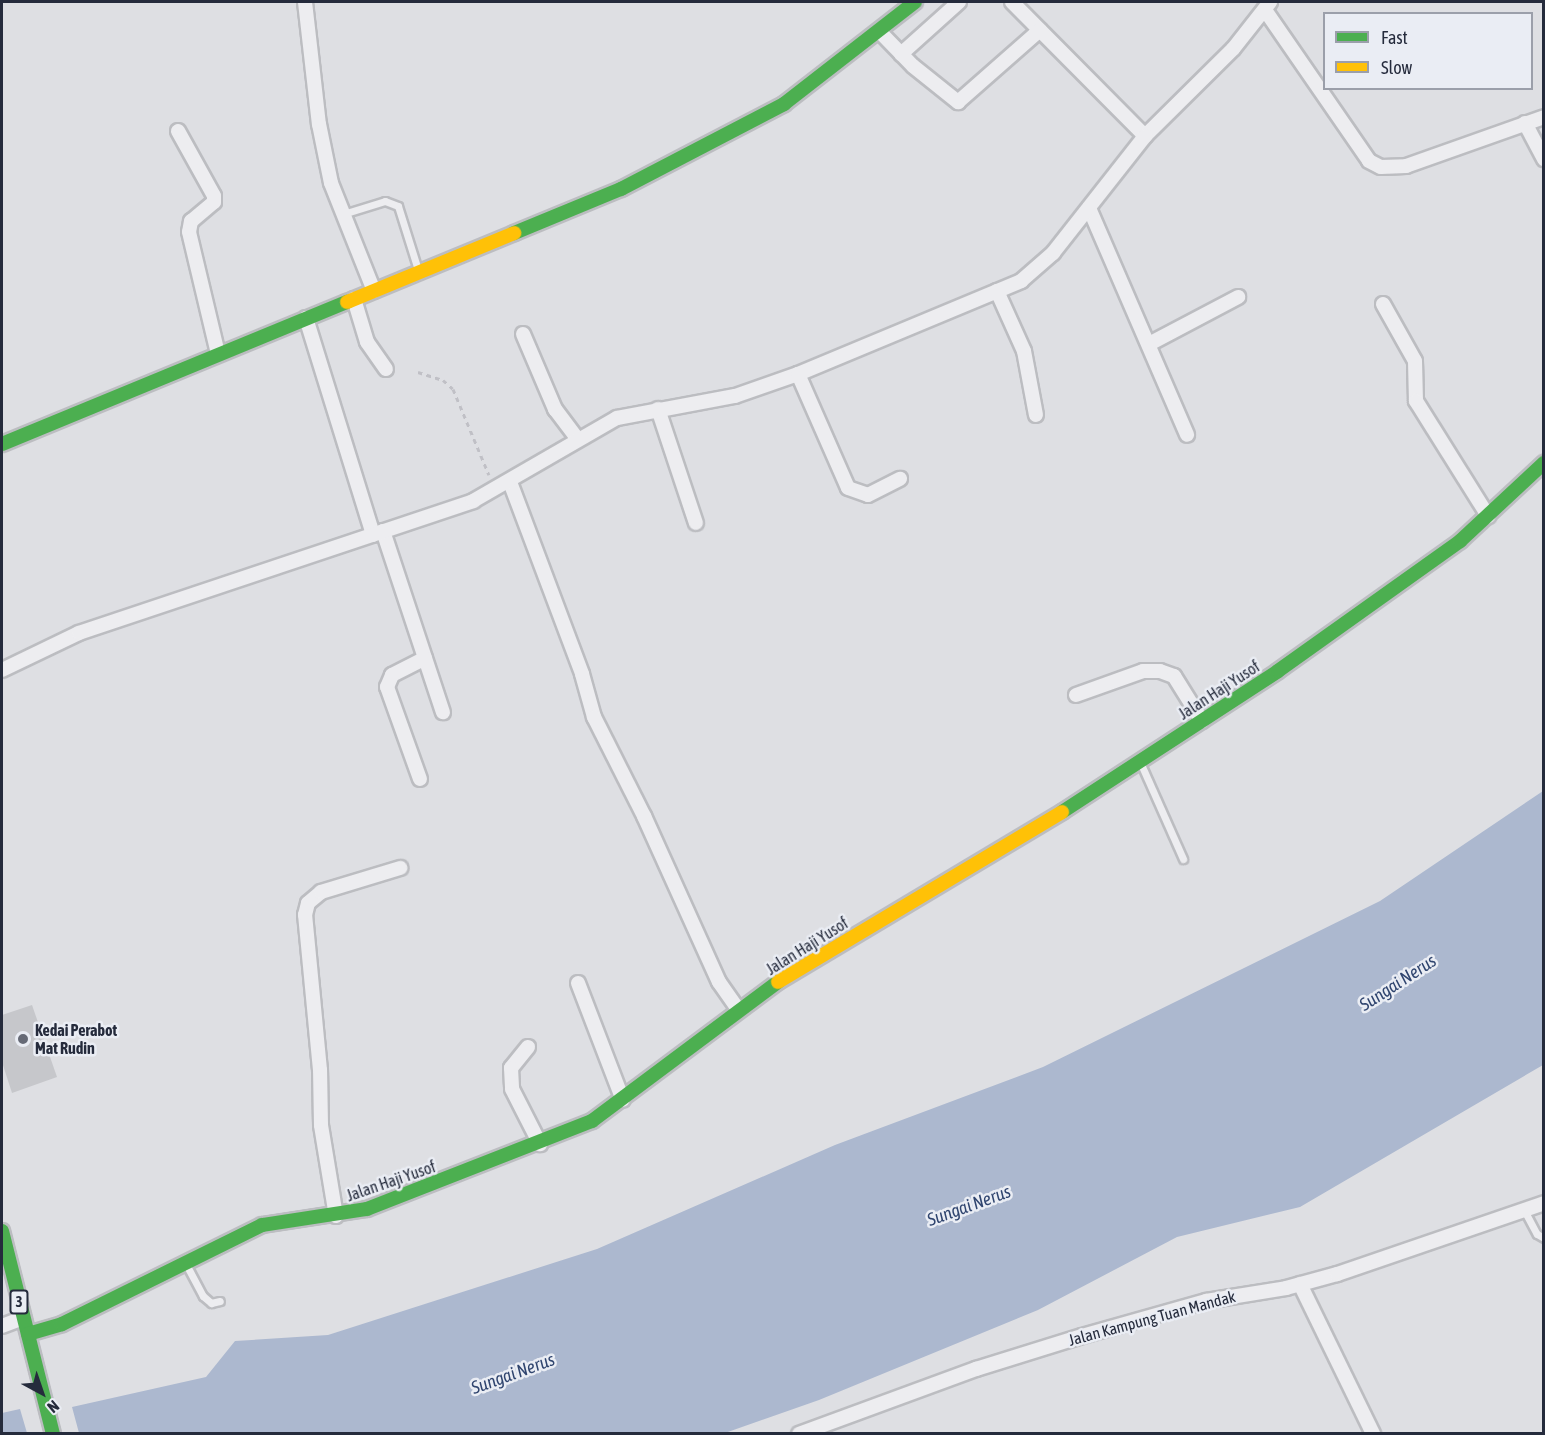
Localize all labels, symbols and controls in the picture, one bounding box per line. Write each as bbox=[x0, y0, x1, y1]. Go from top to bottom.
legend bbox=[1323, 12, 1533, 90]
text: Fast bbox=[1381, 27, 1408, 48]
text: Slow bbox=[1381, 57, 1412, 78]
street label: Jalan Haji Yusof bbox=[1175, 657, 1263, 723]
street label: Jalan Haji Yusof bbox=[763, 913, 851, 979]
water label: Sungai Nerus bbox=[1356, 950, 1440, 1016]
place label: Kedai Perabot Mat Rudin bbox=[35, 1020, 117, 1058]
marker: Kedai Perabot Mat Rudin bbox=[16, 1032, 30, 1046]
street label: Jalan Haji Yusof bbox=[344, 1157, 438, 1205]
water label: Sungai Nerus bbox=[924, 1181, 1014, 1231]
street label: Jalan Kampung Tuan Mandak bbox=[1066, 1286, 1238, 1350]
road number: 3 bbox=[8, 1290, 29, 1314]
water label: Sungai Nerus bbox=[468, 1349, 558, 1399]
north arrow bbox=[12, 1363, 72, 1423]
text: N bbox=[44, 1397, 63, 1417]

